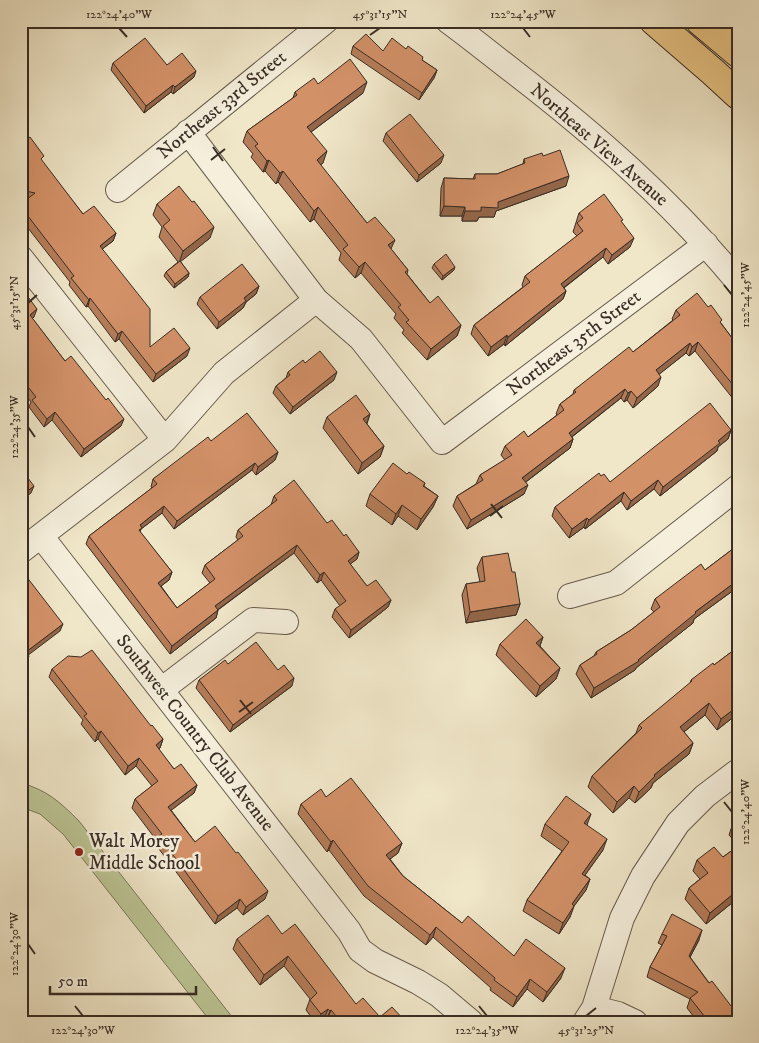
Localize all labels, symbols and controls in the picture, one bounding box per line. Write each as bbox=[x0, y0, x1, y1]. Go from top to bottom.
text: 122°24'40"W bbox=[86, 7, 153, 22]
text: 45°31'15"N bbox=[353, 7, 407, 22]
text: 122°24'45"W bbox=[490, 7, 557, 22]
street label: Northeast 33rd Street bbox=[153, 46, 291, 164]
street label: Northeast View Avenue bbox=[525, 79, 673, 211]
text: 122°24'45"W bbox=[738, 261, 753, 328]
text: 45°31'15"N bbox=[7, 276, 22, 330]
street label: Northeast 35th Street bbox=[503, 285, 645, 401]
text: 122°24'35"W bbox=[7, 394, 22, 459]
street label: Southwest Country Club Avenue bbox=[111, 630, 279, 836]
text: 122°24'40"W bbox=[738, 778, 753, 845]
place label: Walt Morey Middle School bbox=[88, 830, 200, 875]
marker: Walt Morey Middle School bbox=[73, 846, 85, 858]
text: 122°24'30"W bbox=[7, 911, 22, 976]
scale bar bbox=[50, 963, 196, 995]
text: 50 m bbox=[58, 972, 88, 991]
text: 122°24'30"W bbox=[51, 1023, 116, 1038]
text: 122°24'35"W bbox=[455, 1023, 520, 1038]
text: 45°31'25"N bbox=[558, 1023, 614, 1038]

